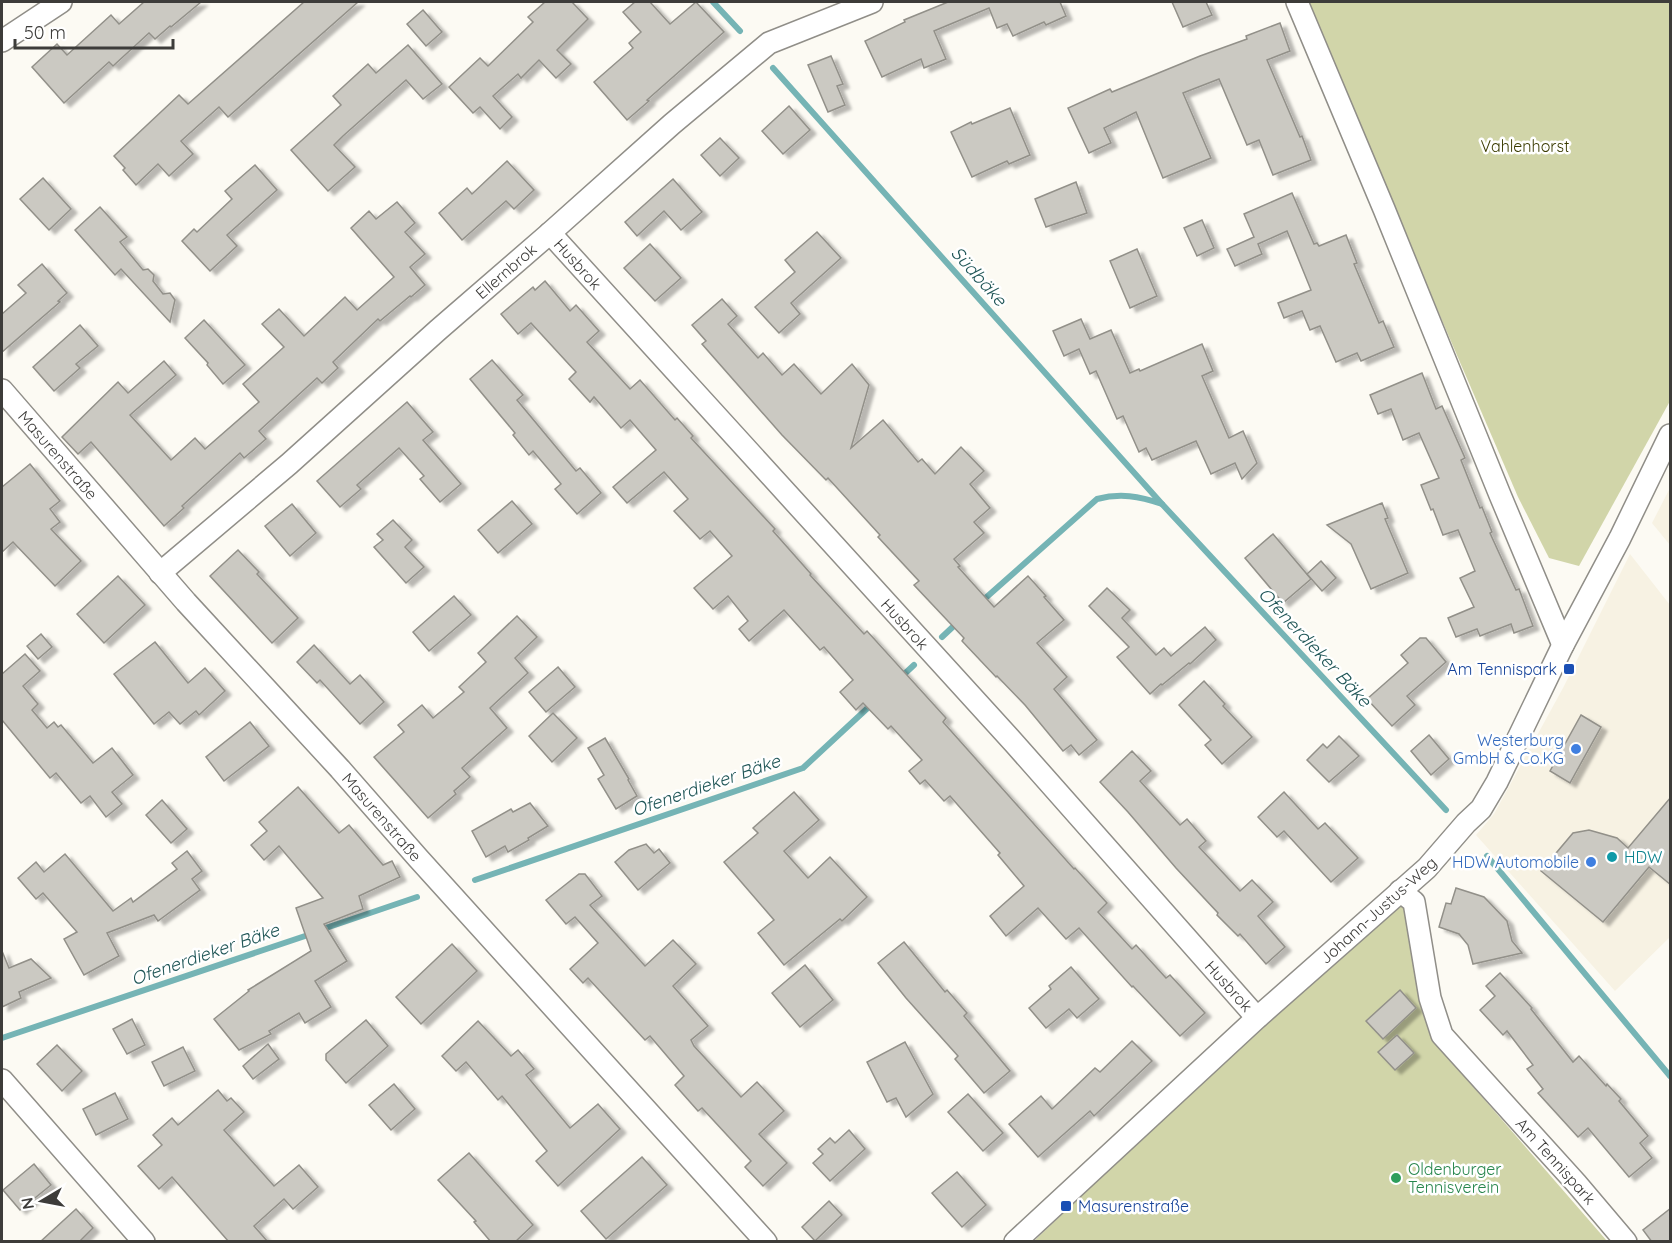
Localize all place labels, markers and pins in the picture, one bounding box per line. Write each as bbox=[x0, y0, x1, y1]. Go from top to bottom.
place label: Am Tennispark bbox=[1447, 659, 1557, 679]
marker: Am Tennispark bbox=[1562, 662, 1576, 676]
place label: Westerburg GmbH & Co.KG bbox=[1453, 730, 1564, 768]
marker: Westerburg GmbH & Co.KG bbox=[1569, 742, 1583, 756]
place label: HDW bbox=[1624, 847, 1662, 867]
marker: HDW bbox=[1605, 850, 1619, 864]
place label: HDW Automobile bbox=[1452, 852, 1579, 872]
marker: HDW Automobile bbox=[1584, 855, 1598, 869]
place label: Oldenburger Tennisverein bbox=[1408, 1159, 1501, 1197]
marker: Oldenburger Tennisverein bbox=[1389, 1171, 1403, 1185]
place label: Masurenstraße bbox=[1078, 1196, 1189, 1216]
marker: Masurenstraße bbox=[1059, 1199, 1073, 1213]

